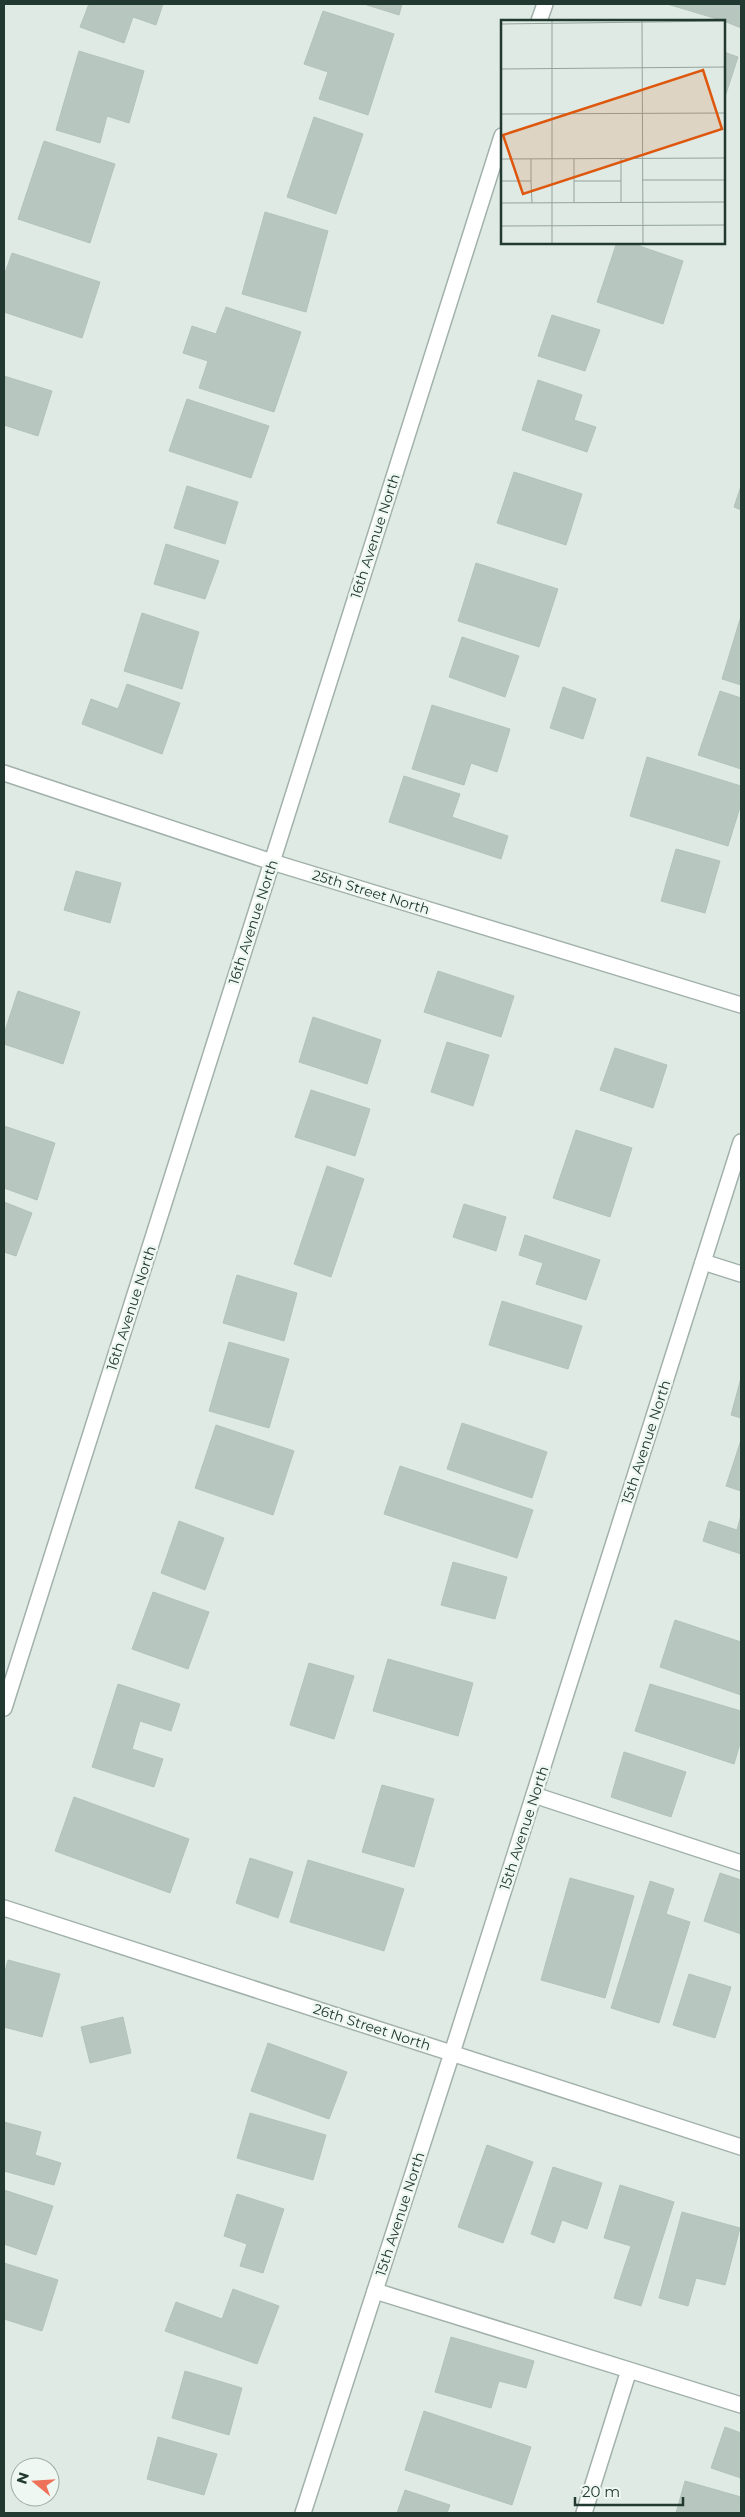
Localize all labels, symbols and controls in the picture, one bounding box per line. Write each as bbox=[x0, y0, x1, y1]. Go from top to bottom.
inset map bbox=[501, 20, 725, 244]
street label: 16th Avenue North bbox=[346, 471, 404, 601]
street label: 16th Avenue North bbox=[224, 857, 282, 987]
street label: 25th Street North bbox=[310, 866, 432, 918]
street label: 16th Avenue North bbox=[102, 1243, 160, 1373]
street label: 15th Avenue North bbox=[617, 1378, 675, 1506]
street label: 15th Avenue North bbox=[495, 1764, 553, 1892]
street label: 26th Street North bbox=[311, 2000, 433, 2054]
street label: 15th Avenue North bbox=[371, 2150, 429, 2278]
north arrow bbox=[10, 2457, 60, 2507]
text: N bbox=[12, 2470, 33, 2486]
scale bar bbox=[575, 2474, 682, 2506]
text: 20 m bbox=[582, 2482, 620, 2501]

